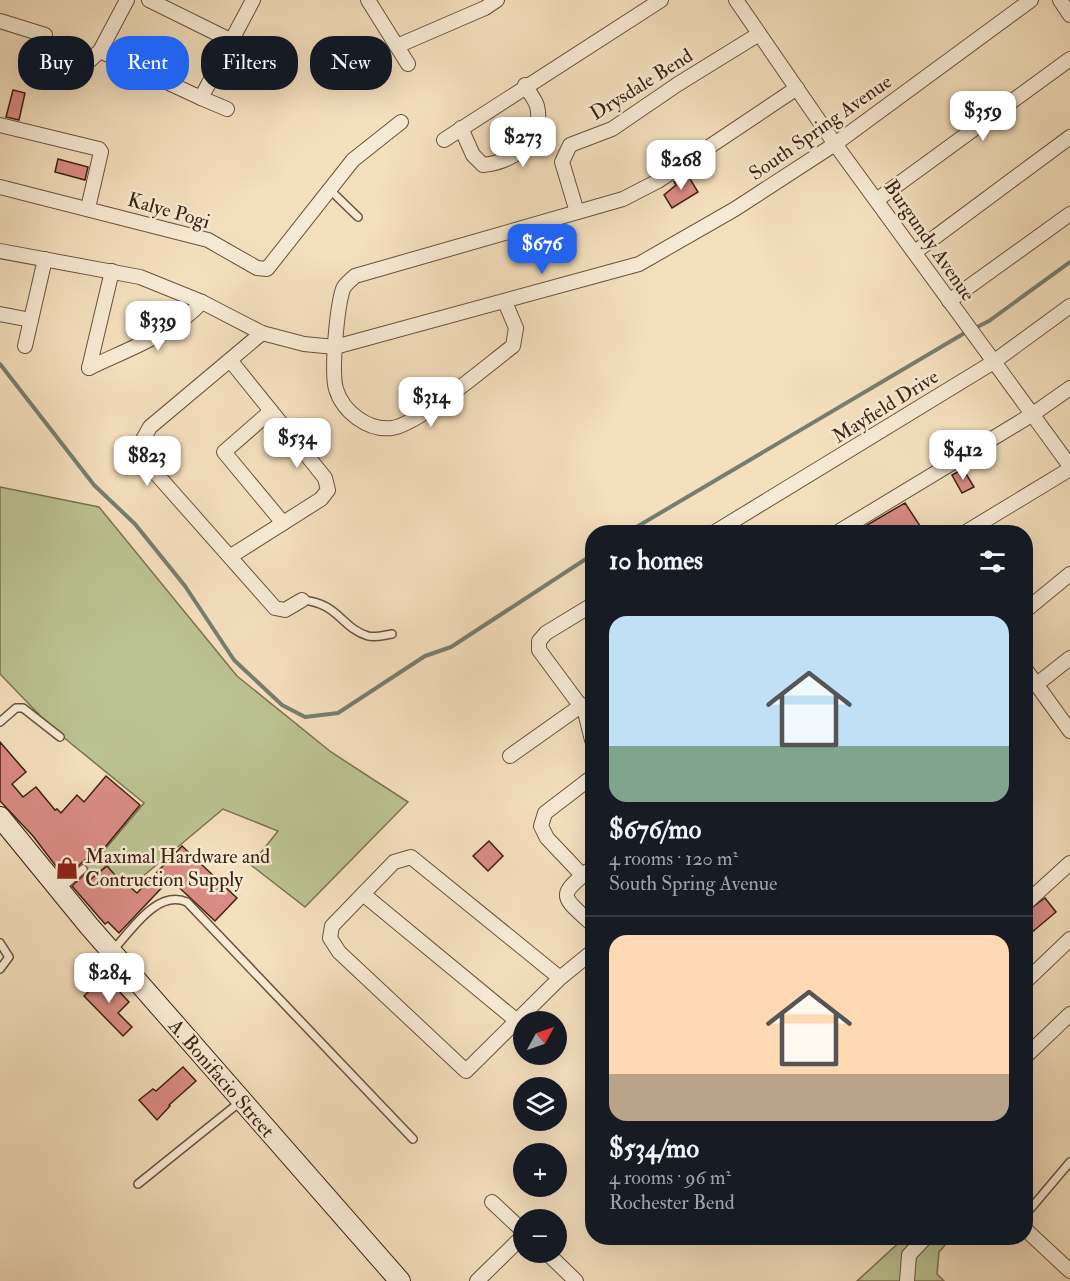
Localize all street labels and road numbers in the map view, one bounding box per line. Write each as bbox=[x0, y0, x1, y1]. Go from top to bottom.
street label: Drysdale Bend bbox=[585, 43, 697, 126]
street label: South Spring Avenue bbox=[744, 69, 897, 187]
street label: Burgundy Avenue bbox=[879, 175, 981, 306]
street label: Kalye Pogi bbox=[125, 187, 213, 234]
street label: Mayfield Drive bbox=[828, 364, 943, 449]
street label: A. Bonifacio Street bbox=[163, 1013, 280, 1143]

